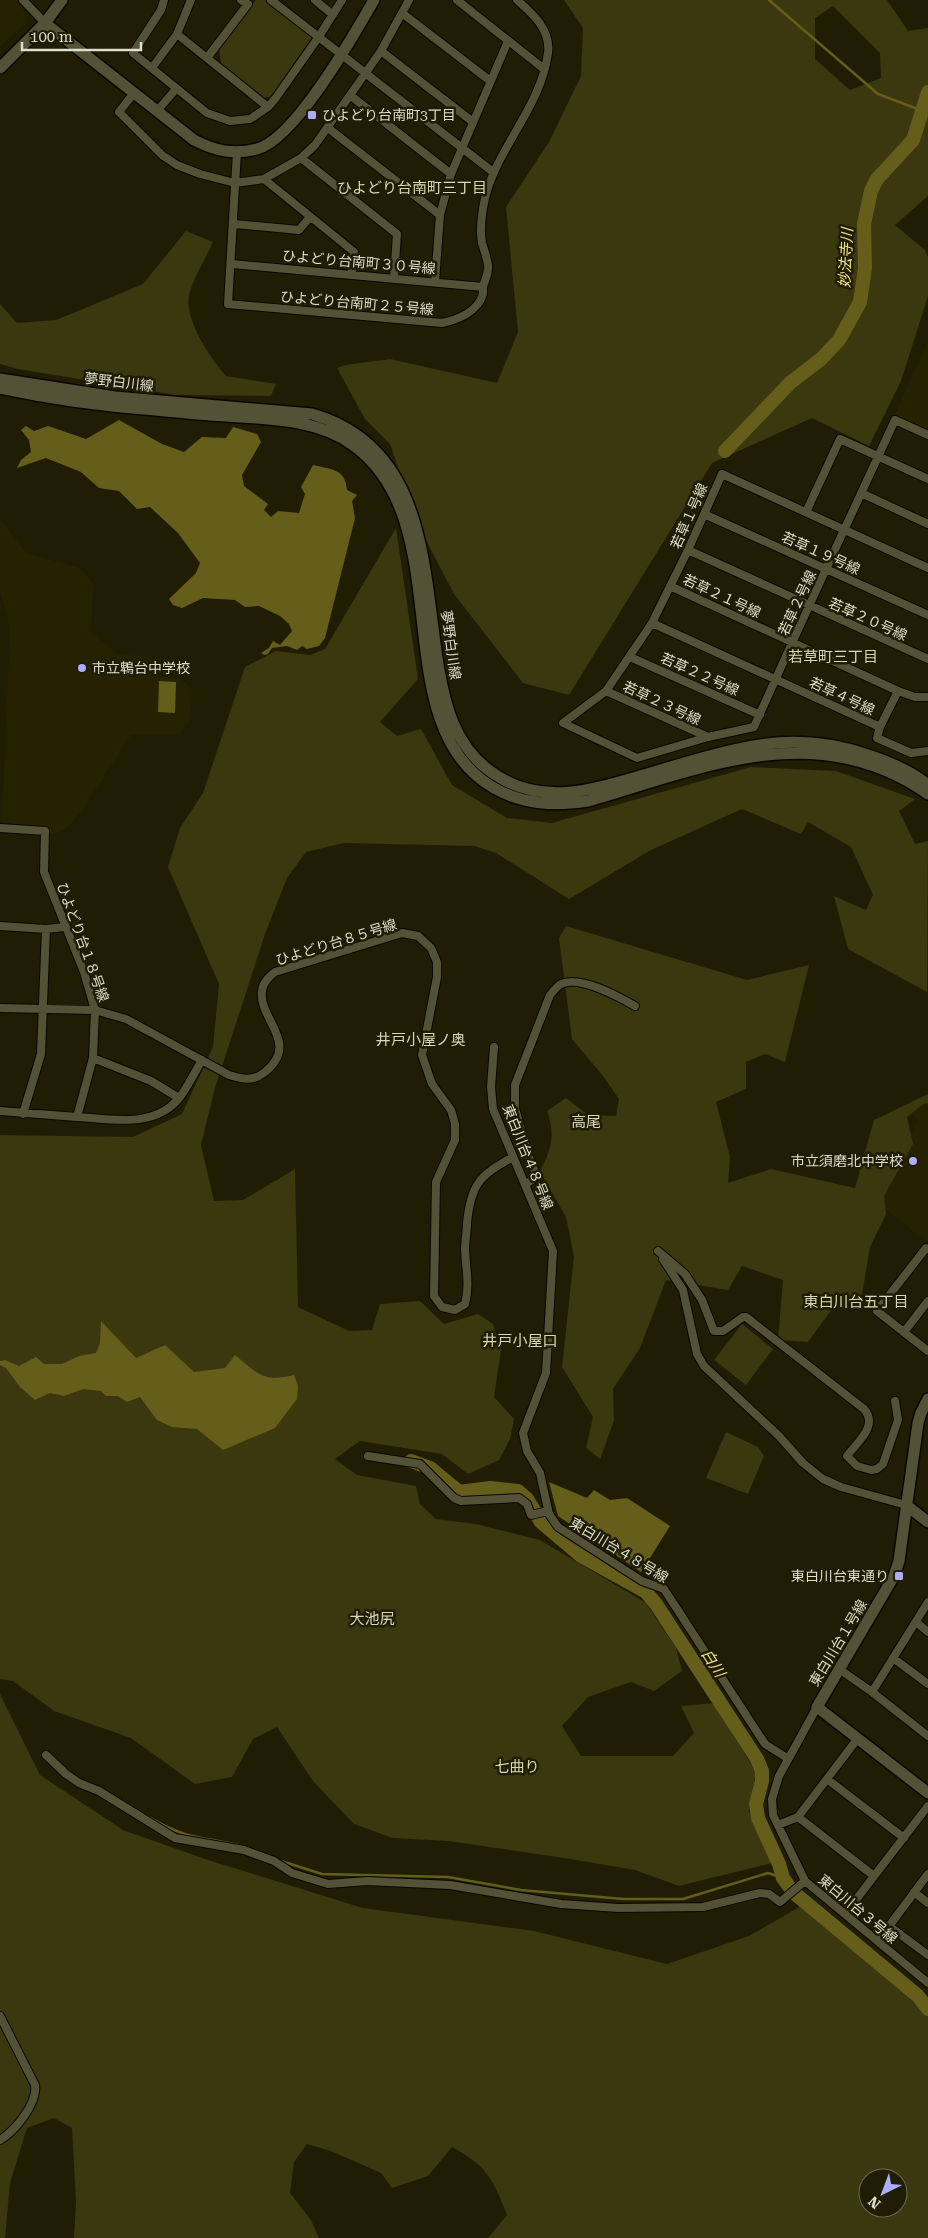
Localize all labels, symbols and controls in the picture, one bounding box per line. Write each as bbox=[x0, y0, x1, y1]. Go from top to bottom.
scale bar bbox=[22, 20, 141, 52]
text: 100 m bbox=[30, 28, 73, 46]
place label: ひよどり台南町3丁目 bbox=[322, 107, 456, 123]
marker: ひよどり台南町3丁目 bbox=[306, 109, 318, 121]
district label: ひよどり台南町三丁目 bbox=[337, 179, 487, 197]
water label: 妙法寺川 bbox=[835, 226, 857, 288]
street label: ひよどり台南町３０号線 bbox=[282, 247, 436, 277]
street label: ひよどり台南町２５号線 bbox=[280, 288, 434, 318]
street label: 夢野白川線 bbox=[83, 370, 155, 394]
street label: 若草１号線 bbox=[667, 481, 711, 551]
street label: 若草１９号線 bbox=[779, 529, 863, 577]
street label: 若草２号線 bbox=[775, 568, 819, 638]
street label: 若草２１号線 bbox=[681, 571, 763, 621]
street label: 若草２０号線 bbox=[826, 595, 910, 643]
street label: 夢野白川線 bbox=[438, 609, 464, 681]
district label: 若草町三丁目 bbox=[788, 648, 878, 666]
street label: 若草２２号線 bbox=[658, 650, 742, 698]
place label: 市立鵯台中学校 bbox=[92, 660, 190, 676]
marker: 市立鵯台中学校 bbox=[76, 662, 88, 674]
street label: 若草４号線 bbox=[807, 674, 877, 718]
street label: 若草２３号線 bbox=[621, 678, 703, 728]
street label: ひよどり台１８号線 bbox=[54, 880, 112, 1004]
street label: ひよどり台８５号線 bbox=[273, 916, 399, 968]
district label: 井戸小屋ノ奥 bbox=[376, 1031, 466, 1049]
street label: 東白川台４８号線 bbox=[500, 1102, 556, 1212]
district label: 高尾 bbox=[571, 1113, 601, 1131]
place label: 市立須磨北中学校 bbox=[791, 1153, 903, 1169]
marker: 市立須磨北中学校 bbox=[907, 1155, 919, 1167]
district label: 東白川台五丁目 bbox=[803, 1293, 909, 1311]
district label: 井戸小屋口 bbox=[482, 1332, 558, 1350]
street label: 東白川台４８号線 bbox=[567, 1514, 671, 1586]
place label: 東白川台東通り bbox=[791, 1568, 889, 1584]
marker: 東白川台東通り bbox=[893, 1570, 905, 1582]
street label: 東白川台１号線 bbox=[806, 1597, 870, 1689]
district label: 大池尻 bbox=[349, 1610, 395, 1628]
water label: 白川 bbox=[697, 1646, 730, 1682]
district label: 七曲り bbox=[494, 1758, 540, 1776]
street label: 東白川台３号線 bbox=[815, 1871, 901, 1947]
north arrow bbox=[858, 2168, 908, 2218]
text: N bbox=[865, 2193, 884, 2212]

